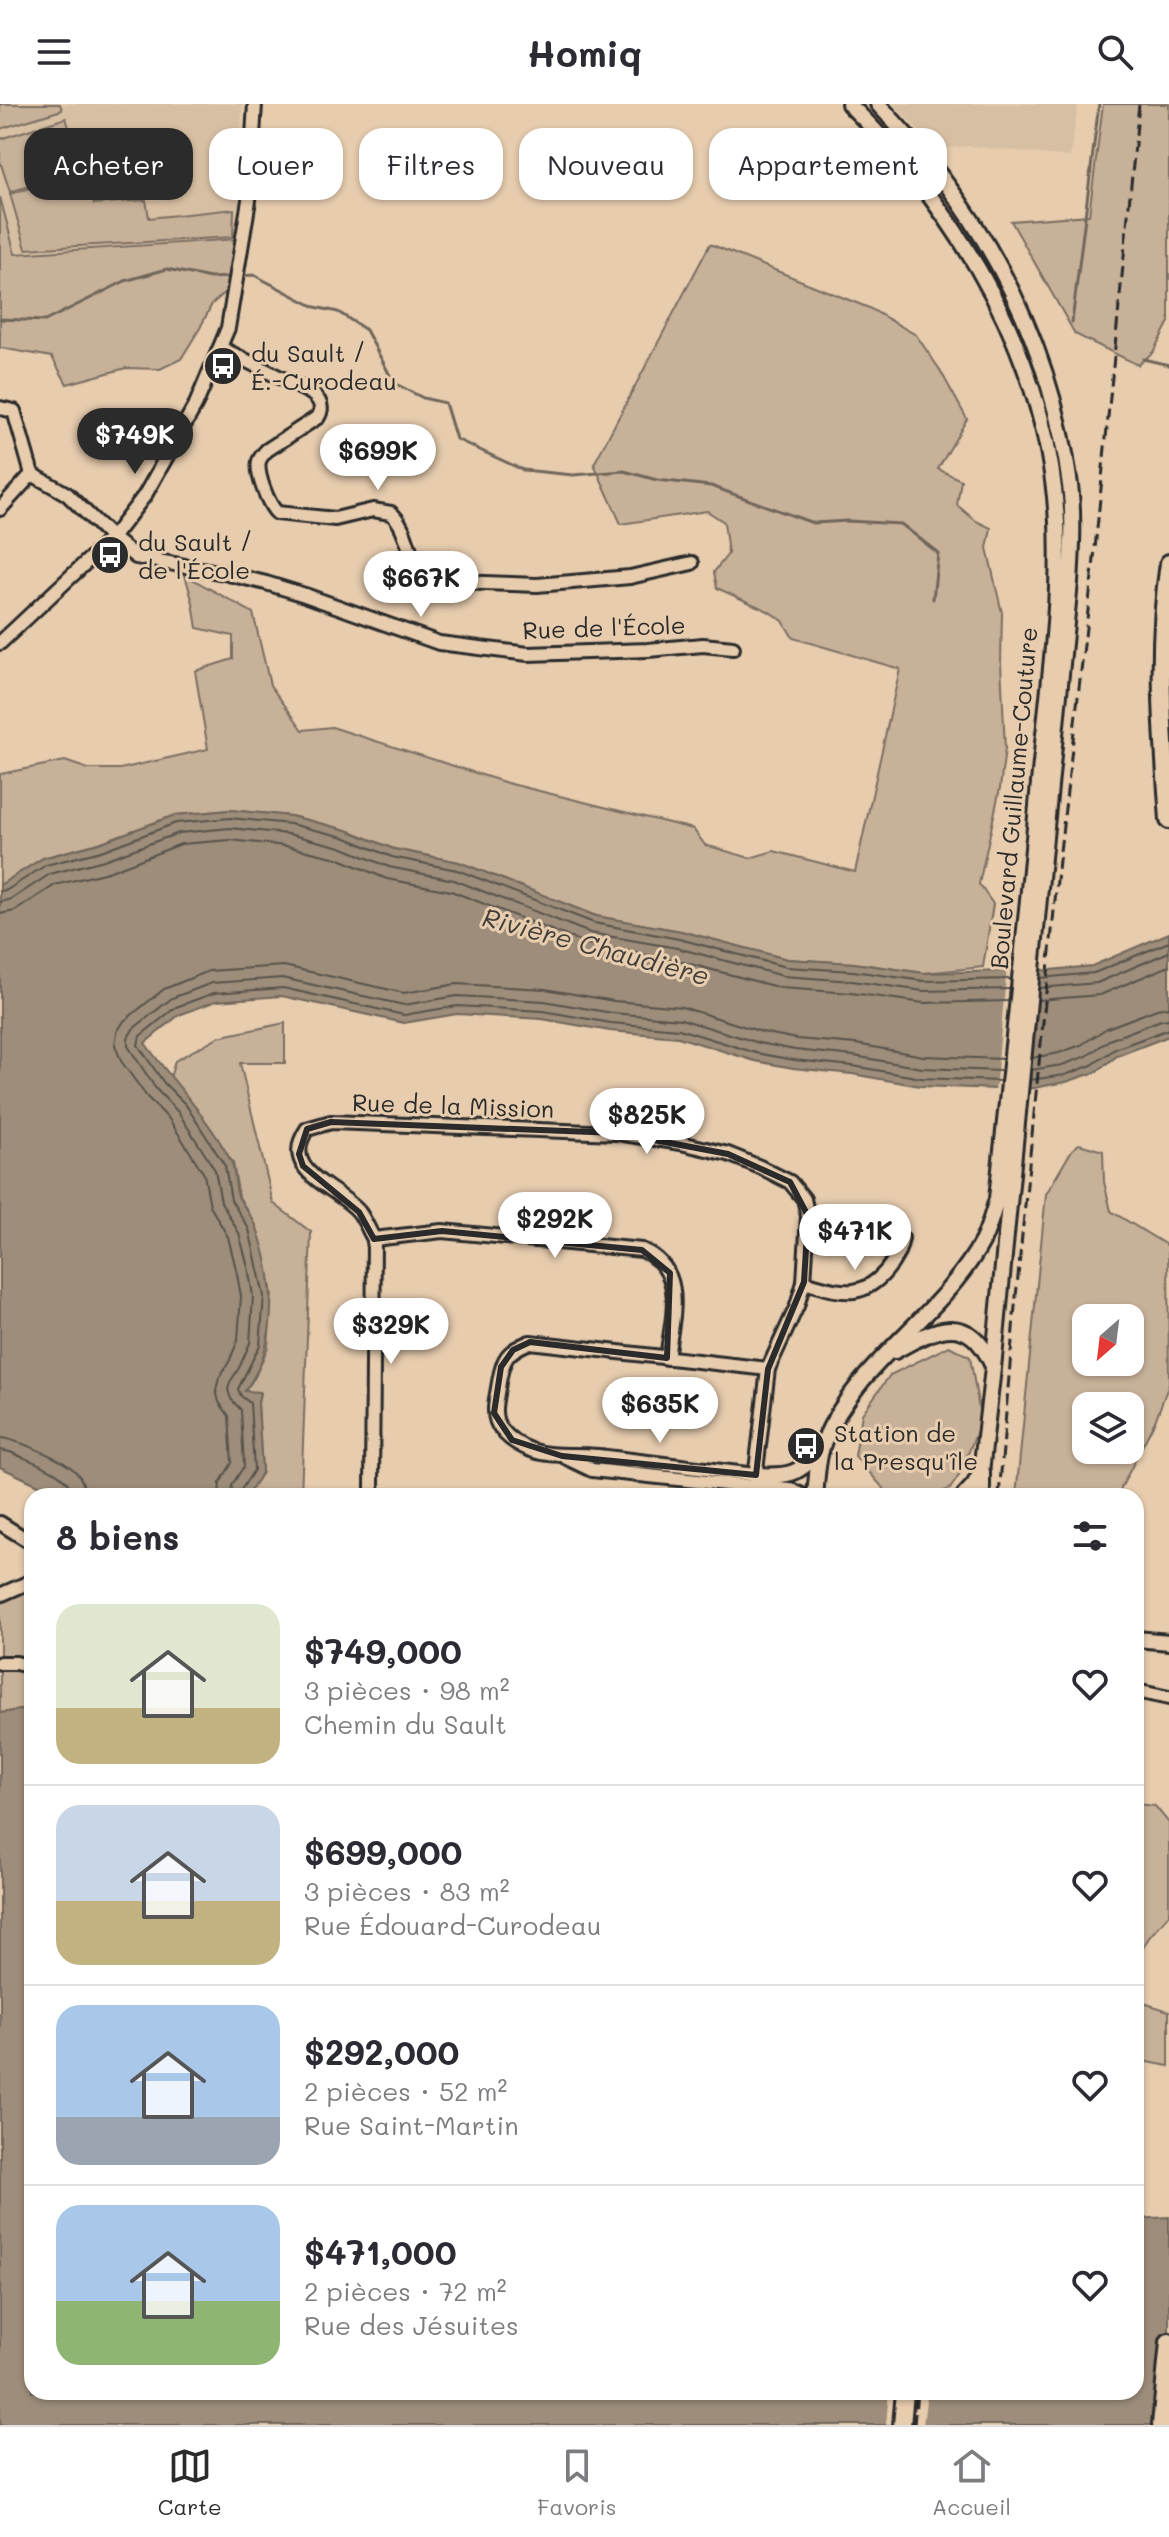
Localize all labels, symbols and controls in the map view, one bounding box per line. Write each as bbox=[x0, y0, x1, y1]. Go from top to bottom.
text: Homiq bbox=[527, 29, 642, 76]
icon: menu bbox=[32, 30, 76, 74]
icon: search bbox=[1093, 30, 1137, 74]
chip: Acheter bbox=[24, 128, 193, 200]
chip: Louer bbox=[209, 128, 343, 200]
chip: Filtres bbox=[359, 128, 503, 200]
chip: Nouveau bbox=[519, 128, 693, 200]
chip: Appartement bbox=[709, 128, 947, 200]
place label: du Sault / É.-Curodeau bbox=[251, 337, 397, 396]
bus stop icon: du Sault / É.-Curodeau bbox=[202, 345, 244, 387]
pin: $749K bbox=[79, 408, 191, 476]
text: $749K bbox=[95, 417, 175, 451]
pin: $699K bbox=[322, 424, 434, 492]
text: $699K bbox=[338, 433, 418, 467]
place label: du Sault / de l'École bbox=[138, 526, 252, 585]
bus stop icon: du Sault / de l'École bbox=[89, 534, 131, 576]
pin: $667K bbox=[365, 551, 477, 619]
text: $667K bbox=[381, 560, 461, 594]
street label: Rue de l'École bbox=[522, 609, 686, 645]
street label: Boulevard Guillaume-Couture bbox=[983, 626, 1043, 970]
water label: Rivière Chaudière bbox=[479, 899, 713, 993]
street label: Rue de la Mission bbox=[351, 1086, 555, 1124]
pin: $825K bbox=[591, 1088, 703, 1156]
text: $825K bbox=[607, 1097, 687, 1131]
pin: $292K bbox=[499, 1192, 611, 1260]
text: $292K bbox=[516, 1201, 594, 1235]
pin: $471K bbox=[799, 1204, 911, 1272]
text: $471K bbox=[817, 1213, 893, 1247]
pin: $329K bbox=[335, 1298, 447, 1366]
north arrow bbox=[1072, 1304, 1144, 1376]
map controls bbox=[1072, 1304, 1144, 1464]
text: $329K bbox=[352, 1307, 430, 1341]
pin: $635K bbox=[604, 1377, 716, 1445]
text: $635K bbox=[620, 1386, 700, 1420]
button: layers bbox=[1072, 1392, 1144, 1464]
place label: Station de la Presqu'île bbox=[834, 1417, 978, 1476]
bus stop icon: Station de la Presqu'île bbox=[785, 1425, 827, 1467]
text: 8 biens bbox=[56, 1514, 179, 1559]
icon: filters bbox=[1068, 1514, 1112, 1558]
text: $749,000 bbox=[304, 1628, 462, 1673]
icon: home bbox=[120, 1636, 216, 1732]
icon: heart bbox=[1068, 1662, 1112, 1706]
text: 3 pièces · 98 m² bbox=[304, 1673, 510, 1707]
text: Chemin du Sault bbox=[304, 1707, 507, 1741]
text: $699,000 bbox=[304, 1829, 462, 1874]
icon: home bbox=[120, 1837, 216, 1933]
icon: heart bbox=[1068, 1863, 1112, 1907]
text: 3 pièces · 83 m² bbox=[304, 1874, 509, 1908]
text: Rue Édouard-Curodeau bbox=[304, 1908, 601, 1942]
text: $292,000 bbox=[304, 2029, 459, 2074]
icon: home bbox=[120, 2037, 216, 2133]
icon: heart bbox=[1068, 2063, 1112, 2107]
text: 2 pièces · 52 m² bbox=[304, 2074, 507, 2108]
text: Rue Saint-Martin bbox=[304, 2108, 519, 2142]
text: $471,000 bbox=[304, 2229, 457, 2274]
icon: home bbox=[120, 2237, 216, 2333]
icon: heart bbox=[1068, 2263, 1112, 2307]
text: 2 pièces · 72 m² bbox=[304, 2274, 507, 2308]
text: Rue des Jésuites bbox=[304, 2308, 519, 2342]
tab: Carte bbox=[158, 2444, 222, 2521]
tab: Favoris bbox=[537, 2444, 616, 2521]
tab: Accueil bbox=[932, 2444, 1011, 2521]

